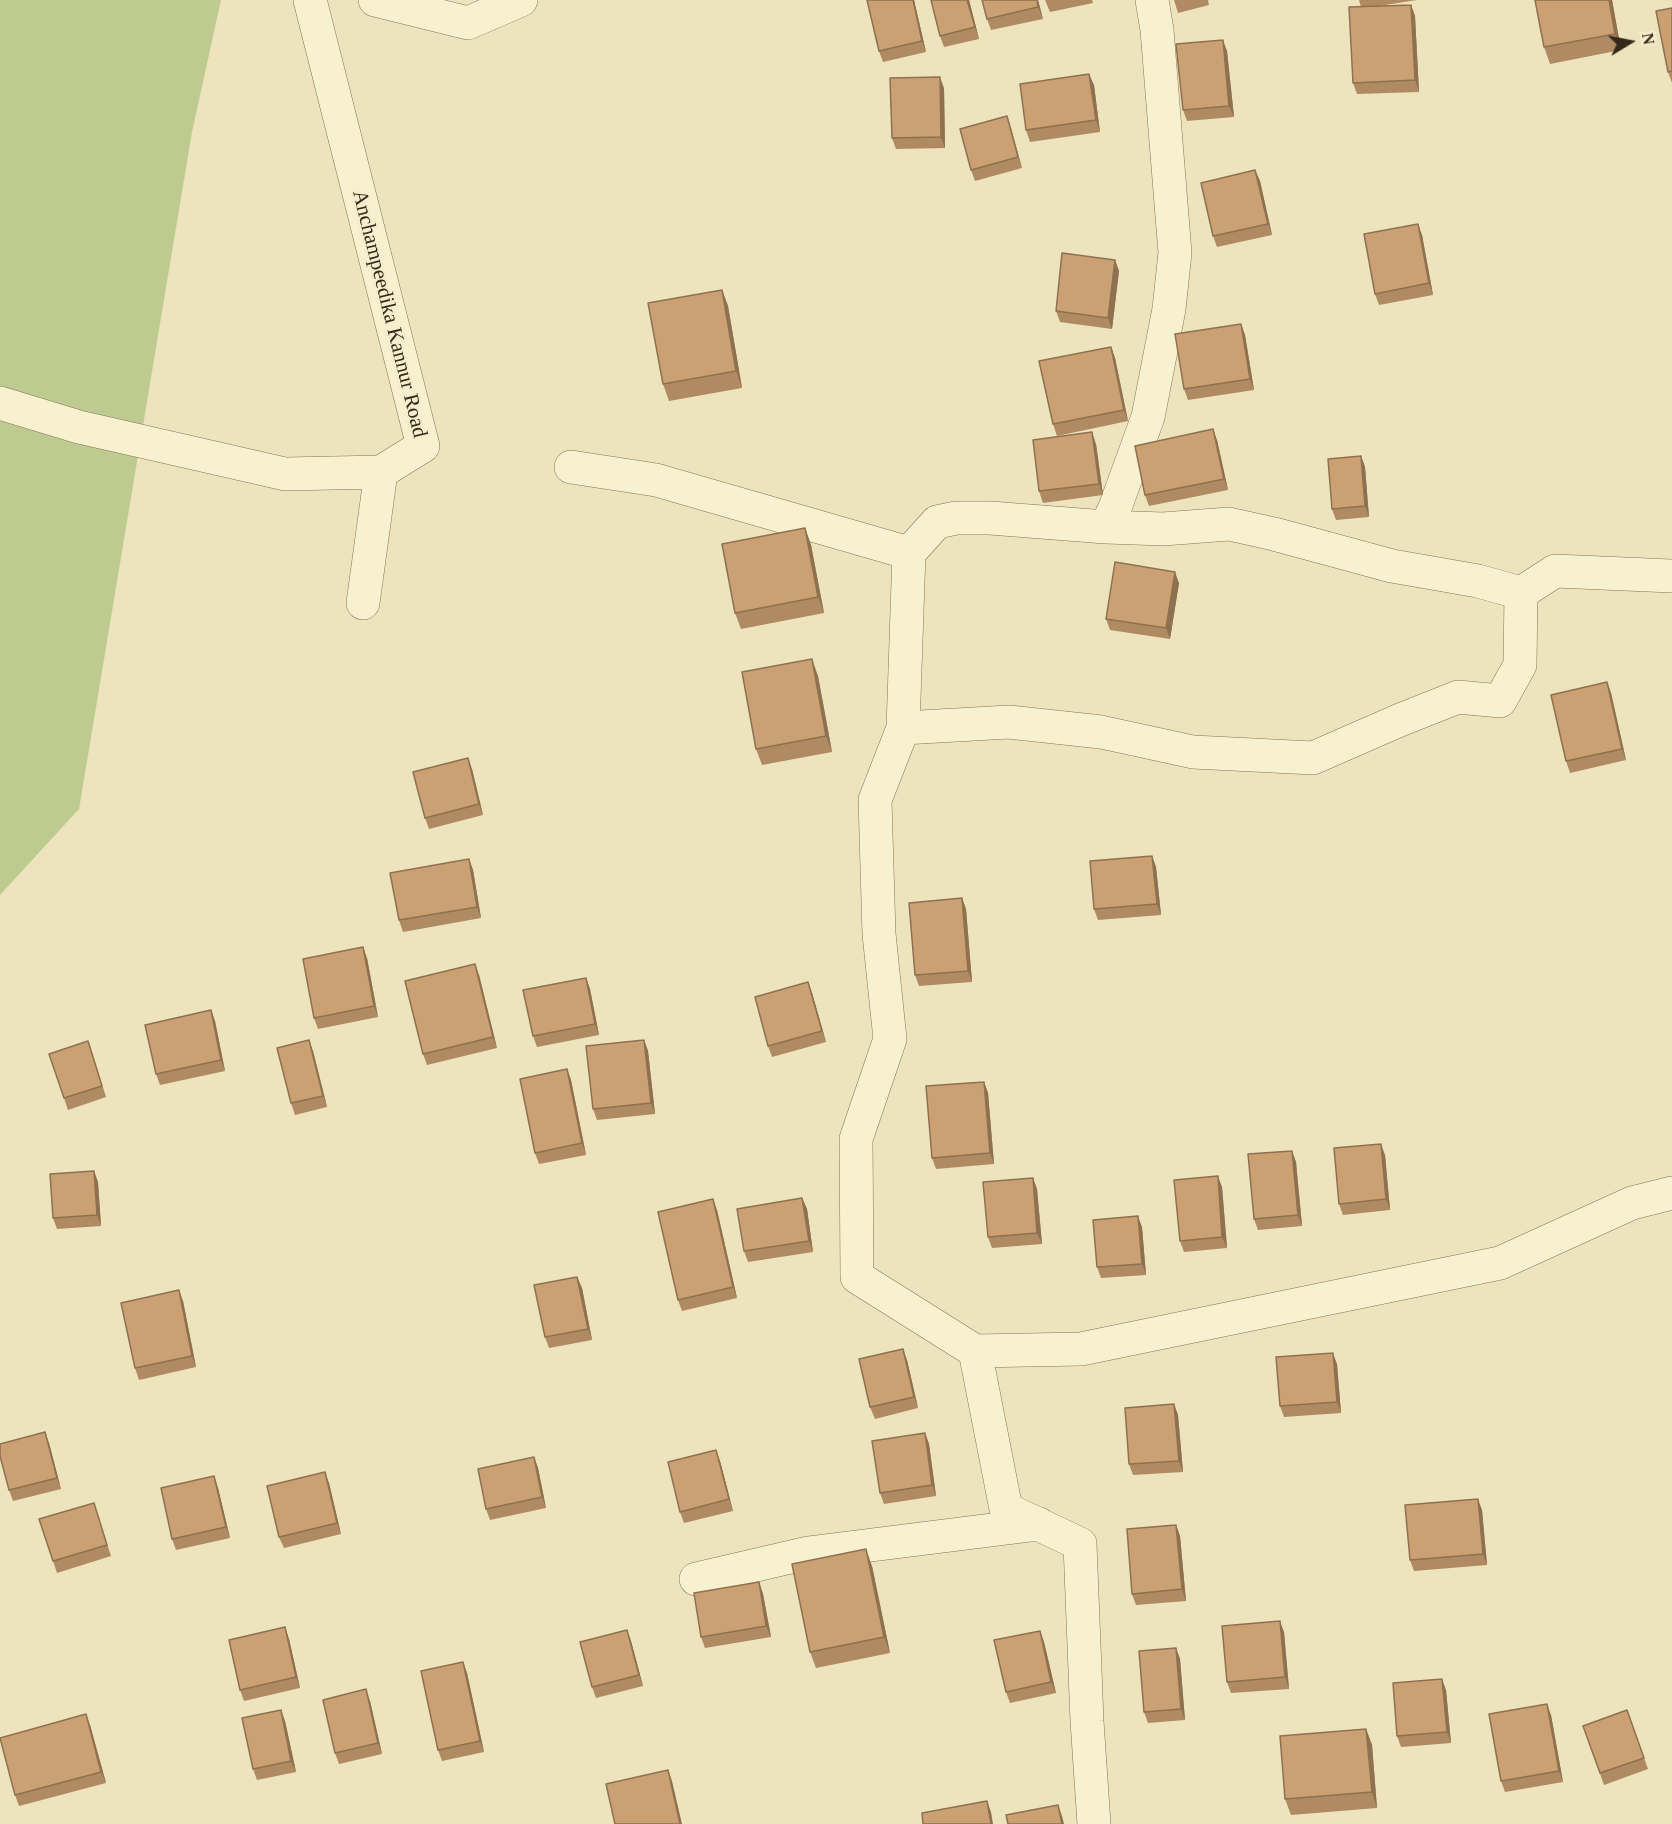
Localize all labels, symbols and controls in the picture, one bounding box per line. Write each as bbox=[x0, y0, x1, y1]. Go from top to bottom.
north arrow bbox=[1600, 12, 1660, 72]
text: N bbox=[1639, 32, 1658, 46]
street label: Anchampeedika Kannur Road bbox=[346, 188, 432, 440]

